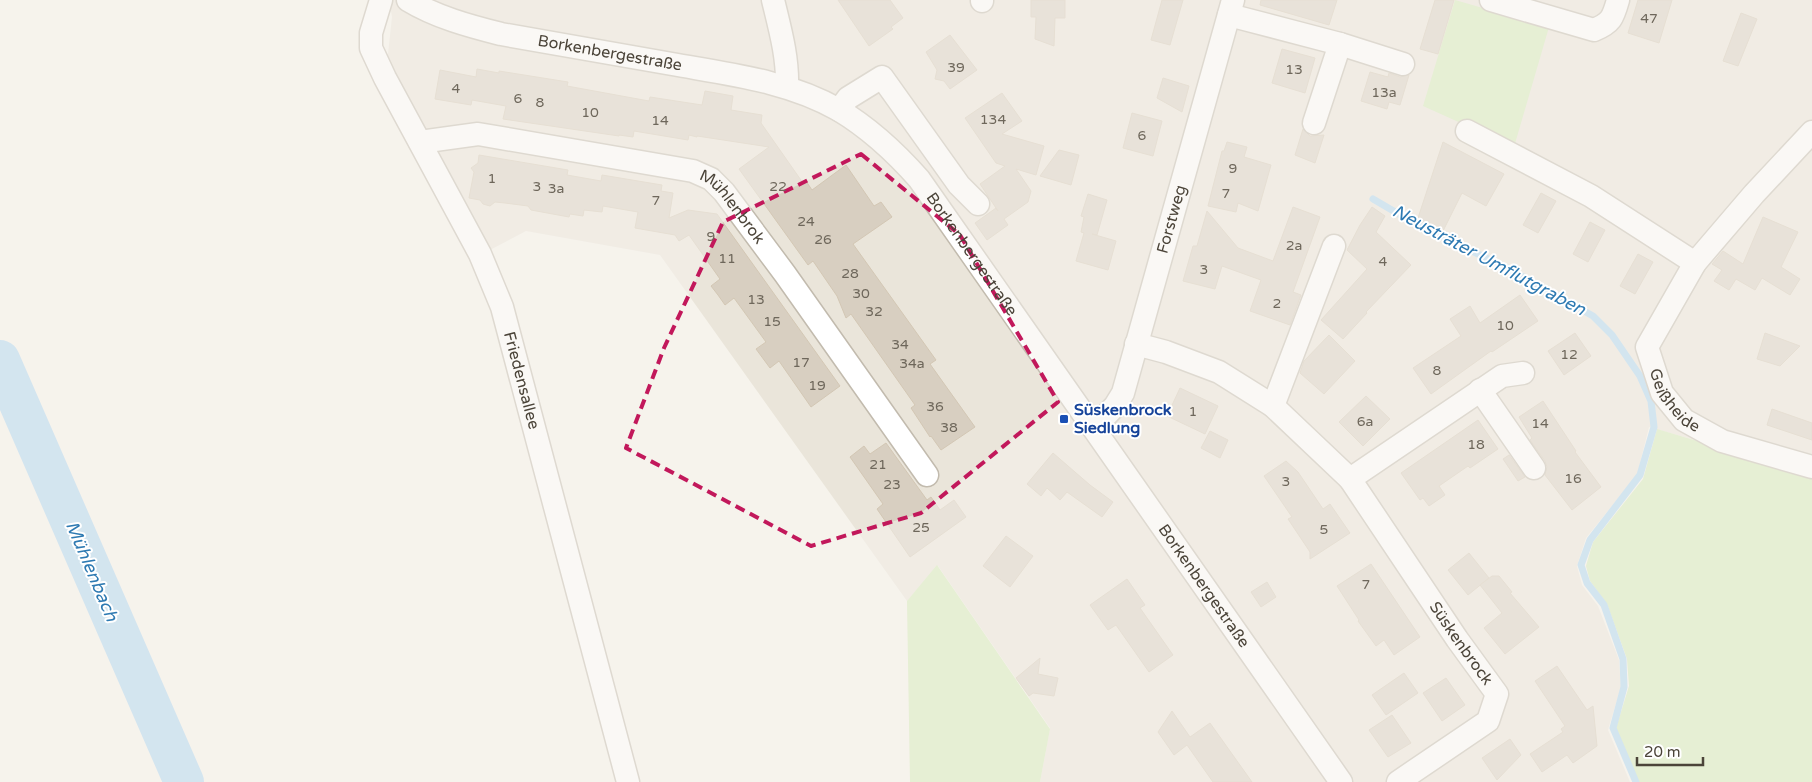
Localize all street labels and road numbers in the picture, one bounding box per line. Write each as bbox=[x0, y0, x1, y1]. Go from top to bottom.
street label: Borkenbergestraße bbox=[536, 31, 684, 76]
street label: Mühlenbrok bbox=[697, 165, 769, 248]
street label: Forstweg bbox=[1152, 183, 1191, 256]
street label: Borkenbergestraße bbox=[922, 189, 1022, 320]
street label: Friedensallee bbox=[499, 330, 544, 431]
street label: Geißheide bbox=[1645, 366, 1704, 437]
street label: Borkenbergestraße bbox=[1154, 520, 1254, 652]
street label: Süskenbrock bbox=[1425, 598, 1497, 689]

